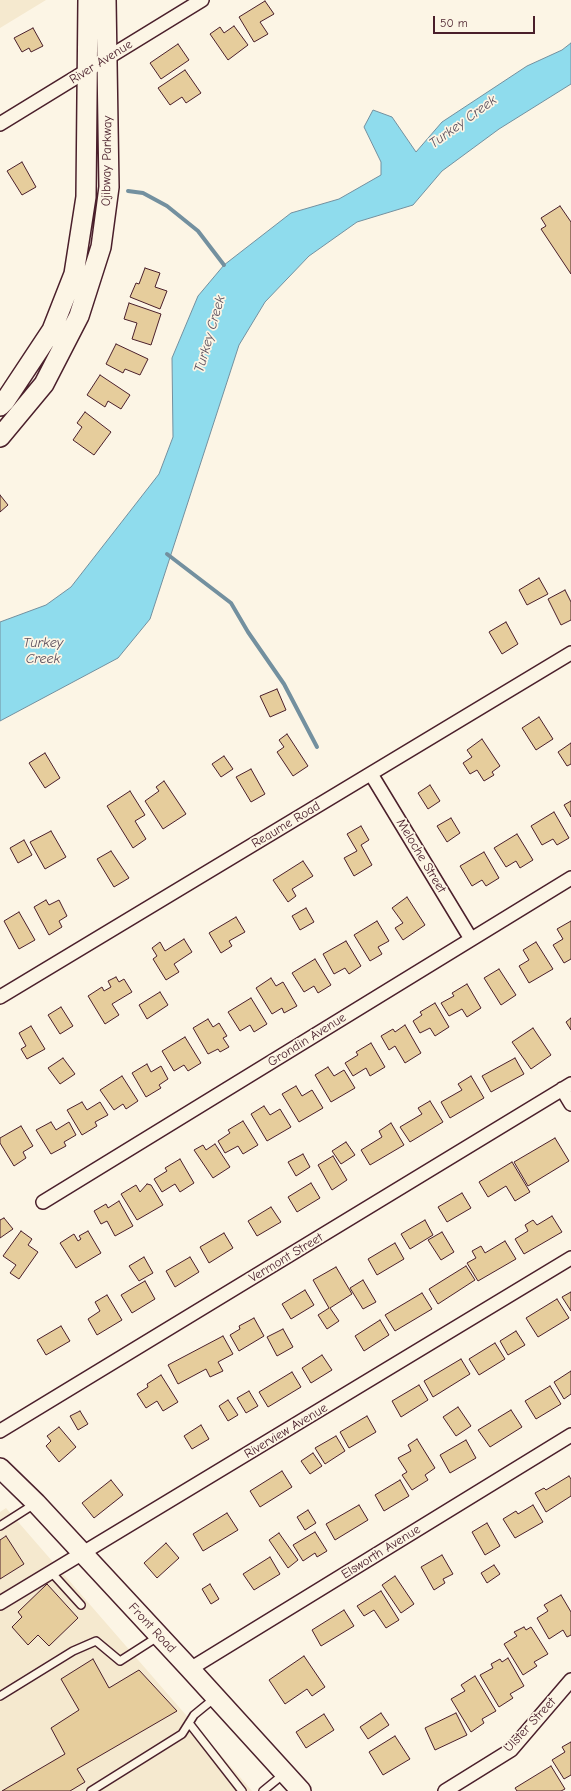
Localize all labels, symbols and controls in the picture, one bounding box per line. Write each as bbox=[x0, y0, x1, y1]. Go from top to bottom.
scale bar bbox=[435, 8, 537, 34]
text: 50 m bbox=[440, 16, 468, 30]
street label: River Avenue bbox=[67, 36, 135, 88]
water label: Turkey Creek bbox=[426, 92, 500, 152]
street label: Ojibway Parkway bbox=[98, 116, 116, 206]
water label: Turkey Creek bbox=[191, 293, 229, 375]
water label: Turkey Creek bbox=[23, 635, 63, 668]
street label: Reaume Road bbox=[249, 798, 323, 852]
street label: Meloche Street bbox=[393, 816, 449, 896]
street label: Grondin Avenue bbox=[265, 1010, 349, 1070]
street label: Vermont Street bbox=[246, 1230, 326, 1286]
street label: Riverview Avenue bbox=[242, 1400, 330, 1462]
street label: Elsworth Avenue bbox=[339, 1521, 423, 1583]
street label: Front Road bbox=[125, 1600, 179, 1656]
street label: Ulster Street bbox=[501, 1694, 559, 1756]

